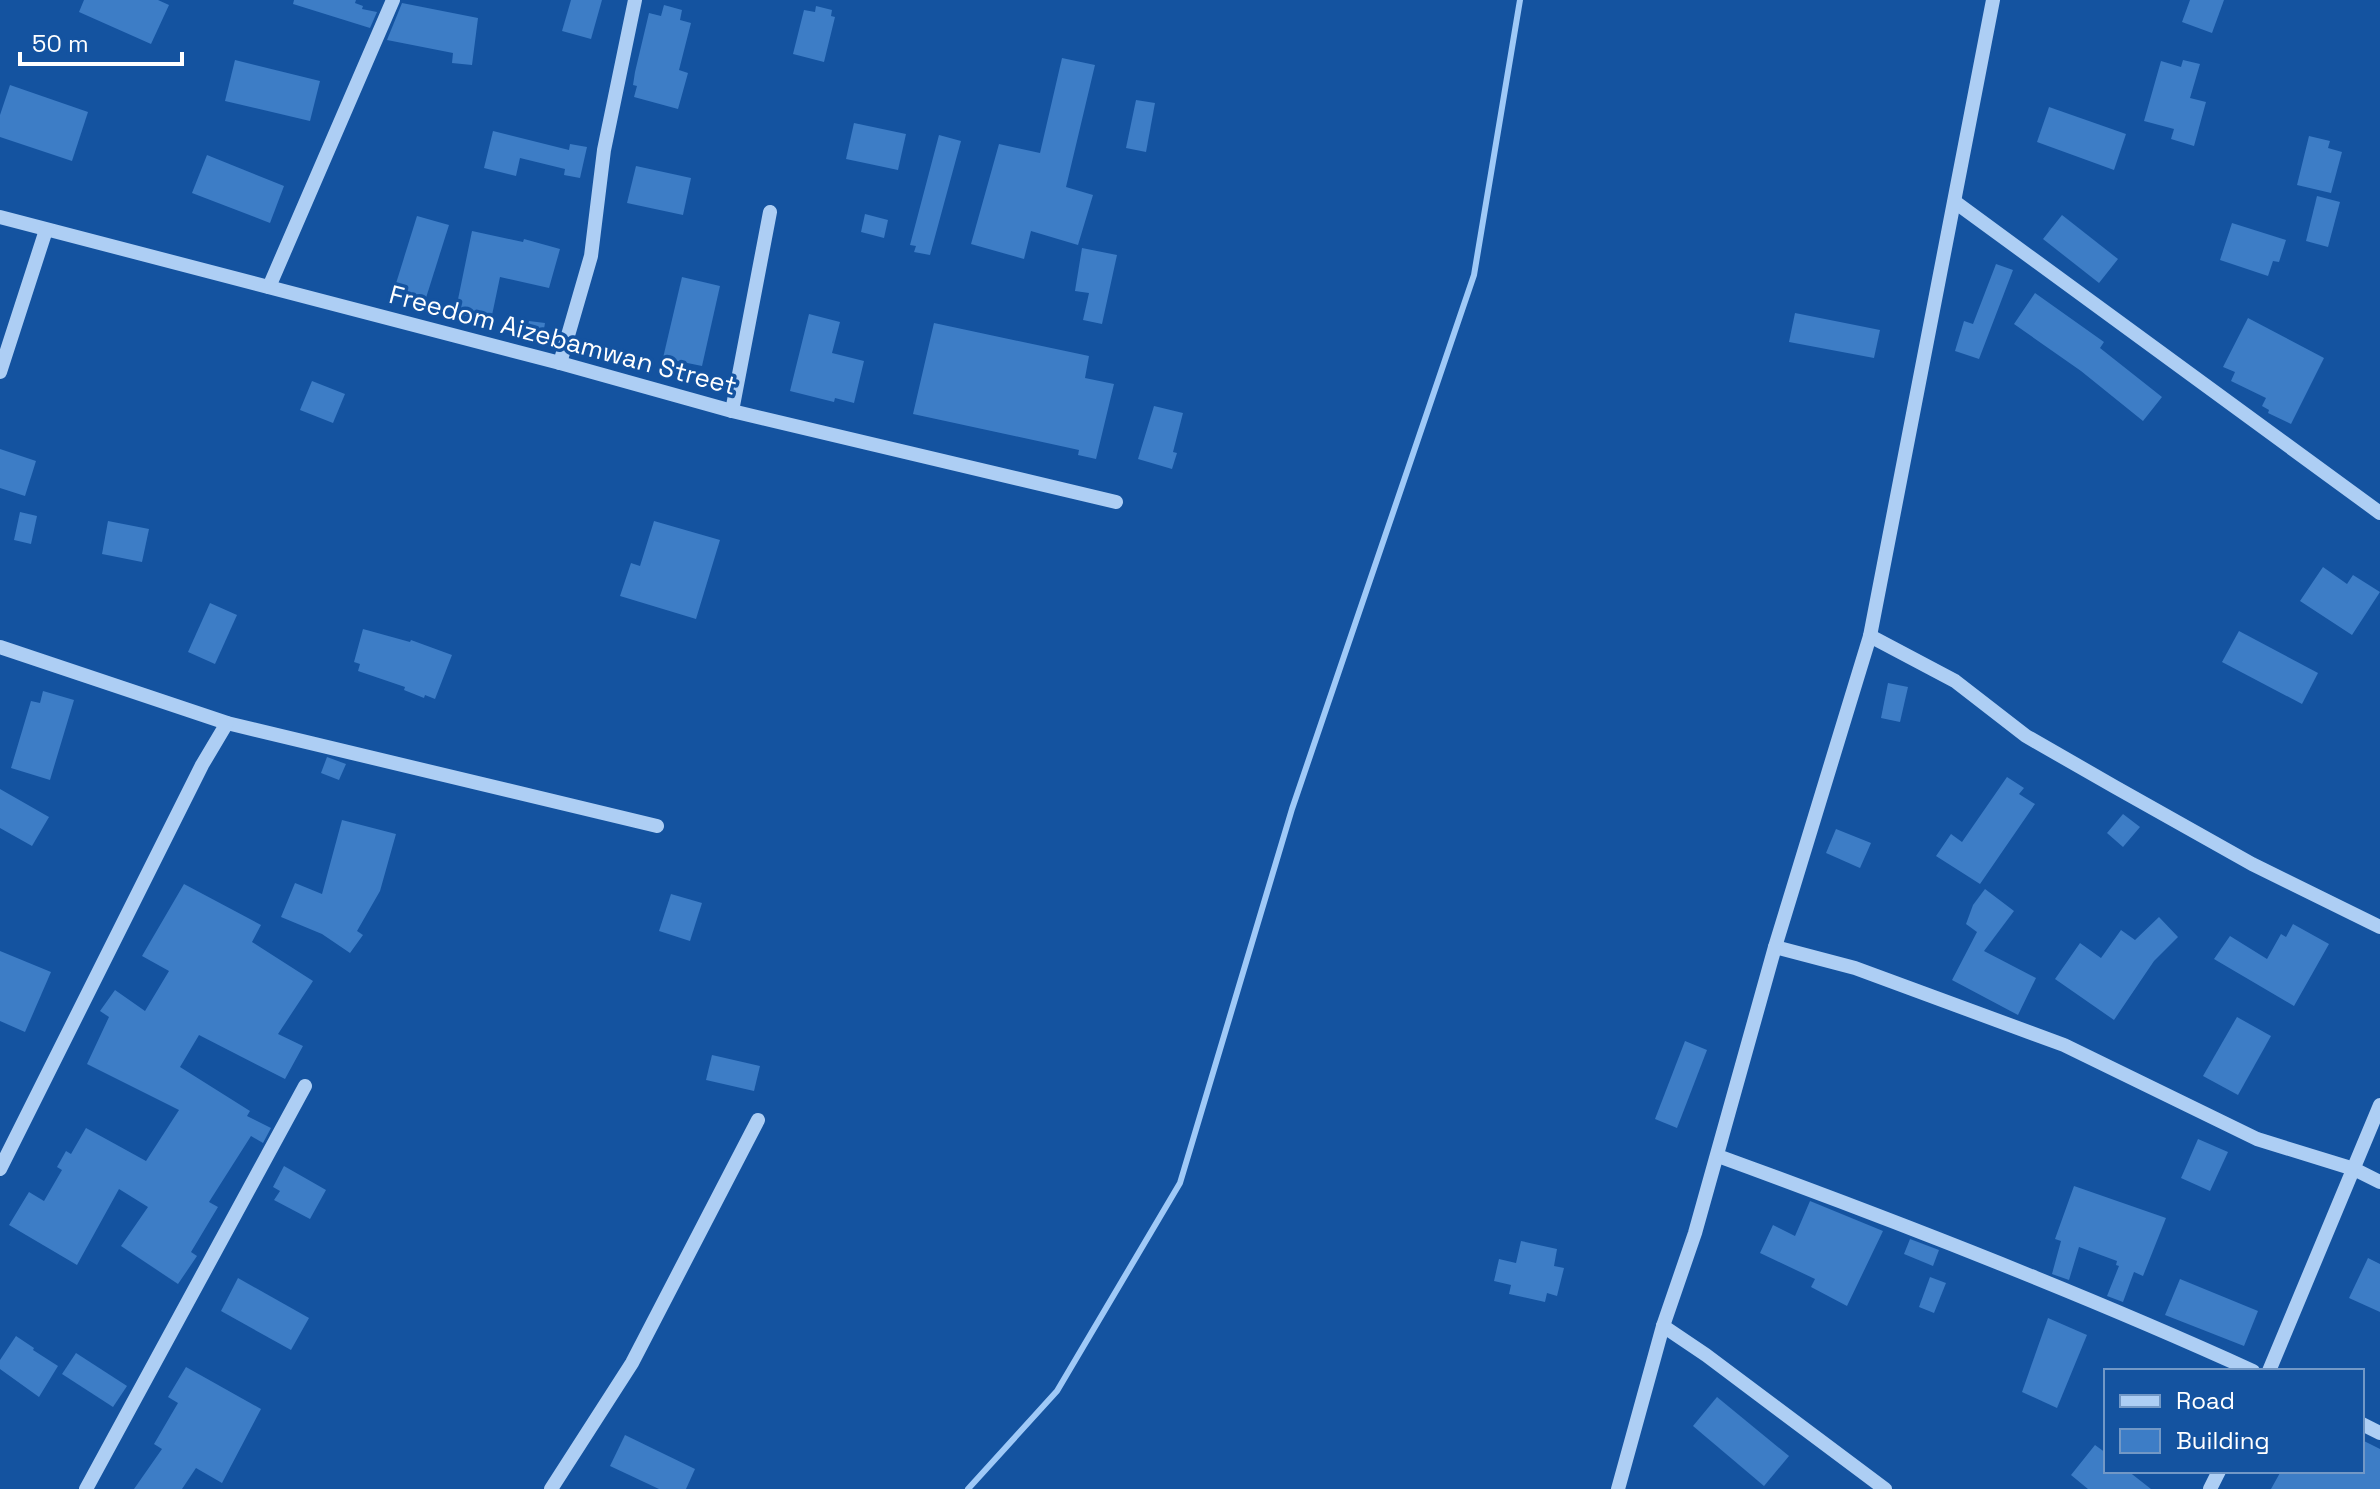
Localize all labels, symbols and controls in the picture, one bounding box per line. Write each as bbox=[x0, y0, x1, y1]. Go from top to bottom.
scale bar bbox=[20, 16, 182, 66]
text: 50 m bbox=[32, 28, 89, 59]
street label: Freedom Aizebamwan Street bbox=[386, 277, 740, 403]
legend bbox=[2104, 1369, 2364, 1473]
text: Road bbox=[2176, 1385, 2235, 1416]
text: Building bbox=[2176, 1425, 2270, 1456]

